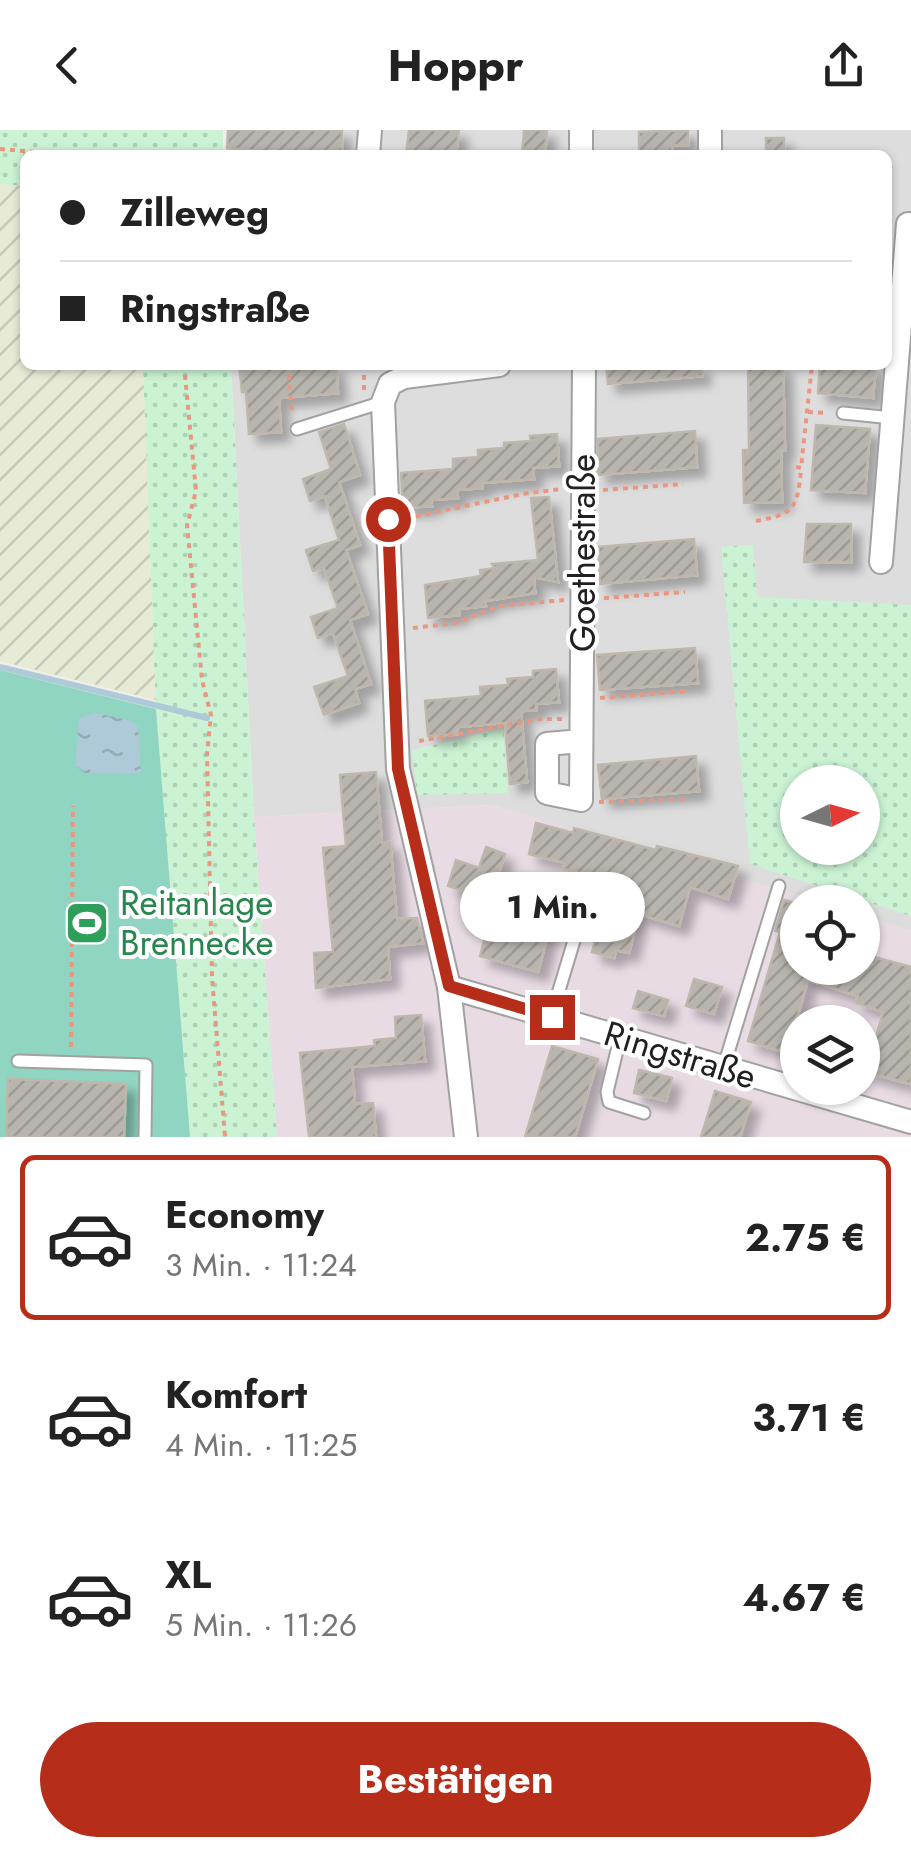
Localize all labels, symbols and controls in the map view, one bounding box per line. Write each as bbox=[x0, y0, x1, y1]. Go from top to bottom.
text: Hoppr bbox=[388, 33, 523, 98]
icon: back bbox=[40, 38, 95, 93]
icon: share bbox=[816, 38, 871, 93]
text: Zilleweg bbox=[120, 185, 269, 240]
text: Ringstraße bbox=[120, 281, 310, 336]
street label: Goethestraße bbox=[558, 454, 608, 652]
route start bbox=[366, 497, 411, 542]
north arrow bbox=[780, 765, 880, 865]
map controls bbox=[780, 765, 880, 1105]
callout: 1 Min. bbox=[460, 872, 644, 942]
place label: Reitanlage Brennecke bbox=[120, 878, 273, 968]
text: 1 Min. bbox=[507, 884, 598, 930]
button: locate bbox=[780, 885, 880, 985]
sports icon: Reitanlage Brennecke bbox=[64, 900, 110, 946]
route end bbox=[530, 995, 575, 1040]
button: layers bbox=[780, 1005, 880, 1105]
street label: Ringstraße bbox=[598, 1008, 762, 1102]
text: Economy bbox=[165, 1187, 324, 1242]
icon: car bbox=[45, 1193, 135, 1283]
text: 2.75 € bbox=[745, 1210, 866, 1265]
text: 3 Min. · 11:24 bbox=[165, 1242, 357, 1288]
text: Komfort bbox=[165, 1367, 307, 1422]
icon: car bbox=[45, 1373, 135, 1463]
text: 3.71 € bbox=[752, 1390, 866, 1445]
text: 4 Min. · 11:25 bbox=[165, 1422, 357, 1468]
text: XL bbox=[165, 1547, 211, 1602]
icon: car bbox=[45, 1553, 135, 1643]
text: 4.67 € bbox=[743, 1570, 866, 1625]
text: 5 Min. · 11:26 bbox=[165, 1602, 357, 1648]
button: Bestätigen bbox=[40, 1722, 871, 1837]

